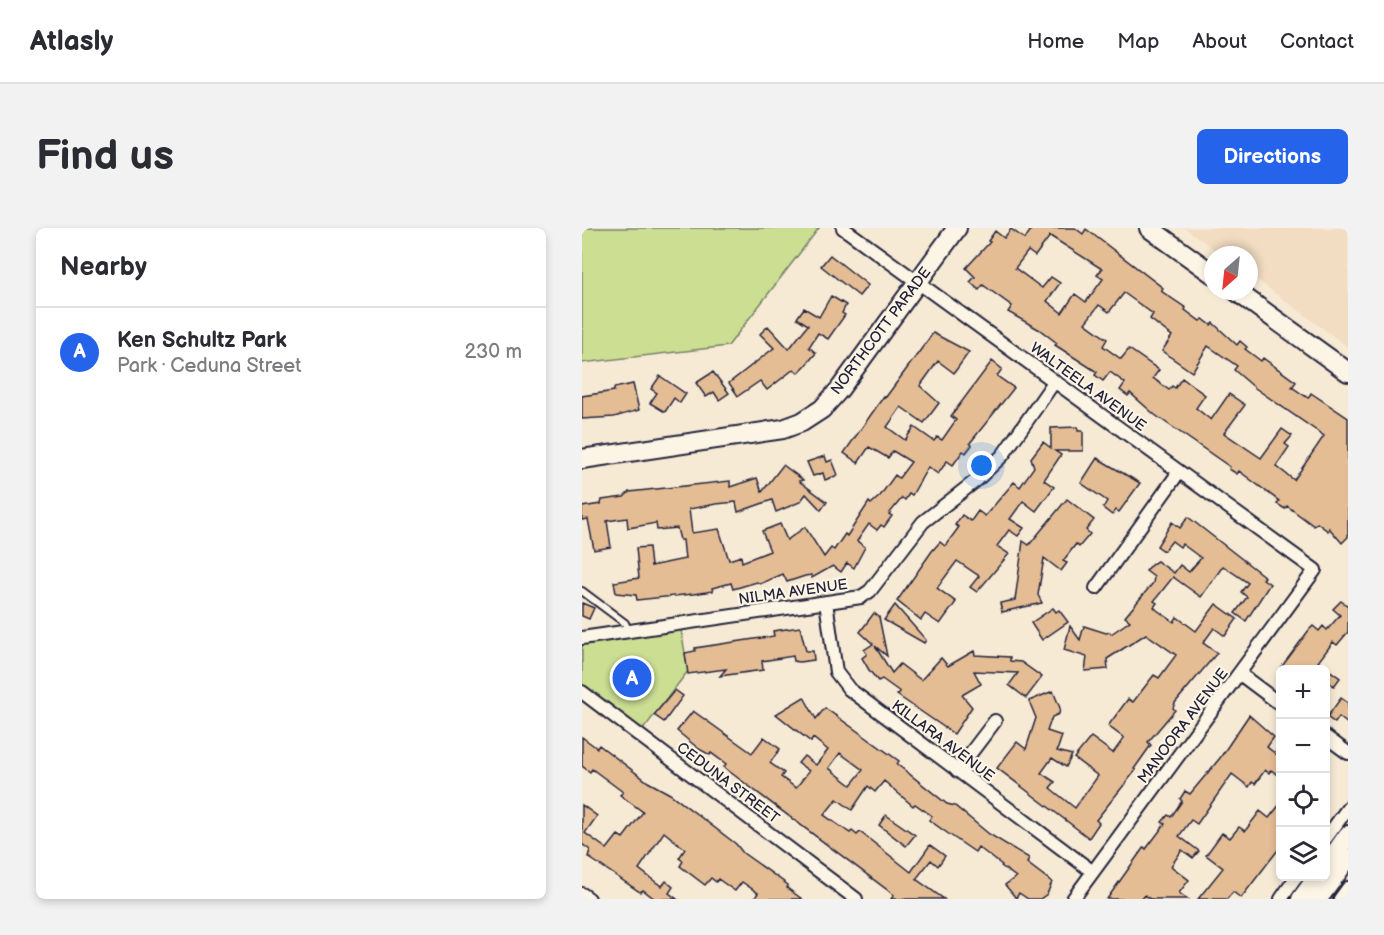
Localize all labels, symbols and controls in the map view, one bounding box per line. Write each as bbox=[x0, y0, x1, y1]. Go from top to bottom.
text: Atlasly bbox=[30, 25, 113, 58]
text: Home bbox=[1027, 29, 1084, 54]
text: Map bbox=[1117, 29, 1159, 54]
text: About bbox=[1192, 29, 1247, 54]
text: Contact bbox=[1280, 29, 1354, 54]
button: Directions bbox=[1197, 129, 1348, 184]
text: Find us bbox=[36, 131, 174, 182]
north arrow bbox=[1204, 246, 1258, 300]
text: Nearby bbox=[60, 252, 147, 283]
street label: NORTHCOTT PARADE bbox=[827, 263, 935, 399]
text: Ken Schultz Park bbox=[117, 327, 287, 354]
street label: WALTEELA AVENUE bbox=[1026, 339, 1150, 436]
text: A bbox=[73, 340, 86, 364]
text: 230 m bbox=[465, 340, 522, 364]
text: Park · Ceduna Street bbox=[117, 354, 301, 378]
your location bbox=[967, 451, 996, 480]
street label: NILMA AVENUE bbox=[737, 575, 849, 609]
pin: A bbox=[613, 656, 652, 700]
street label: MANOORA AVENUE bbox=[1134, 665, 1233, 787]
map controls bbox=[1276, 665, 1330, 881]
button: + bbox=[1276, 665, 1330, 719]
street label: KILLARA AVENUE bbox=[888, 696, 998, 786]
button: − bbox=[1276, 719, 1330, 773]
street label: CEDUNA STREET bbox=[673, 738, 783, 828]
button: locate bbox=[1276, 773, 1330, 827]
button: layers bbox=[1276, 827, 1330, 881]

